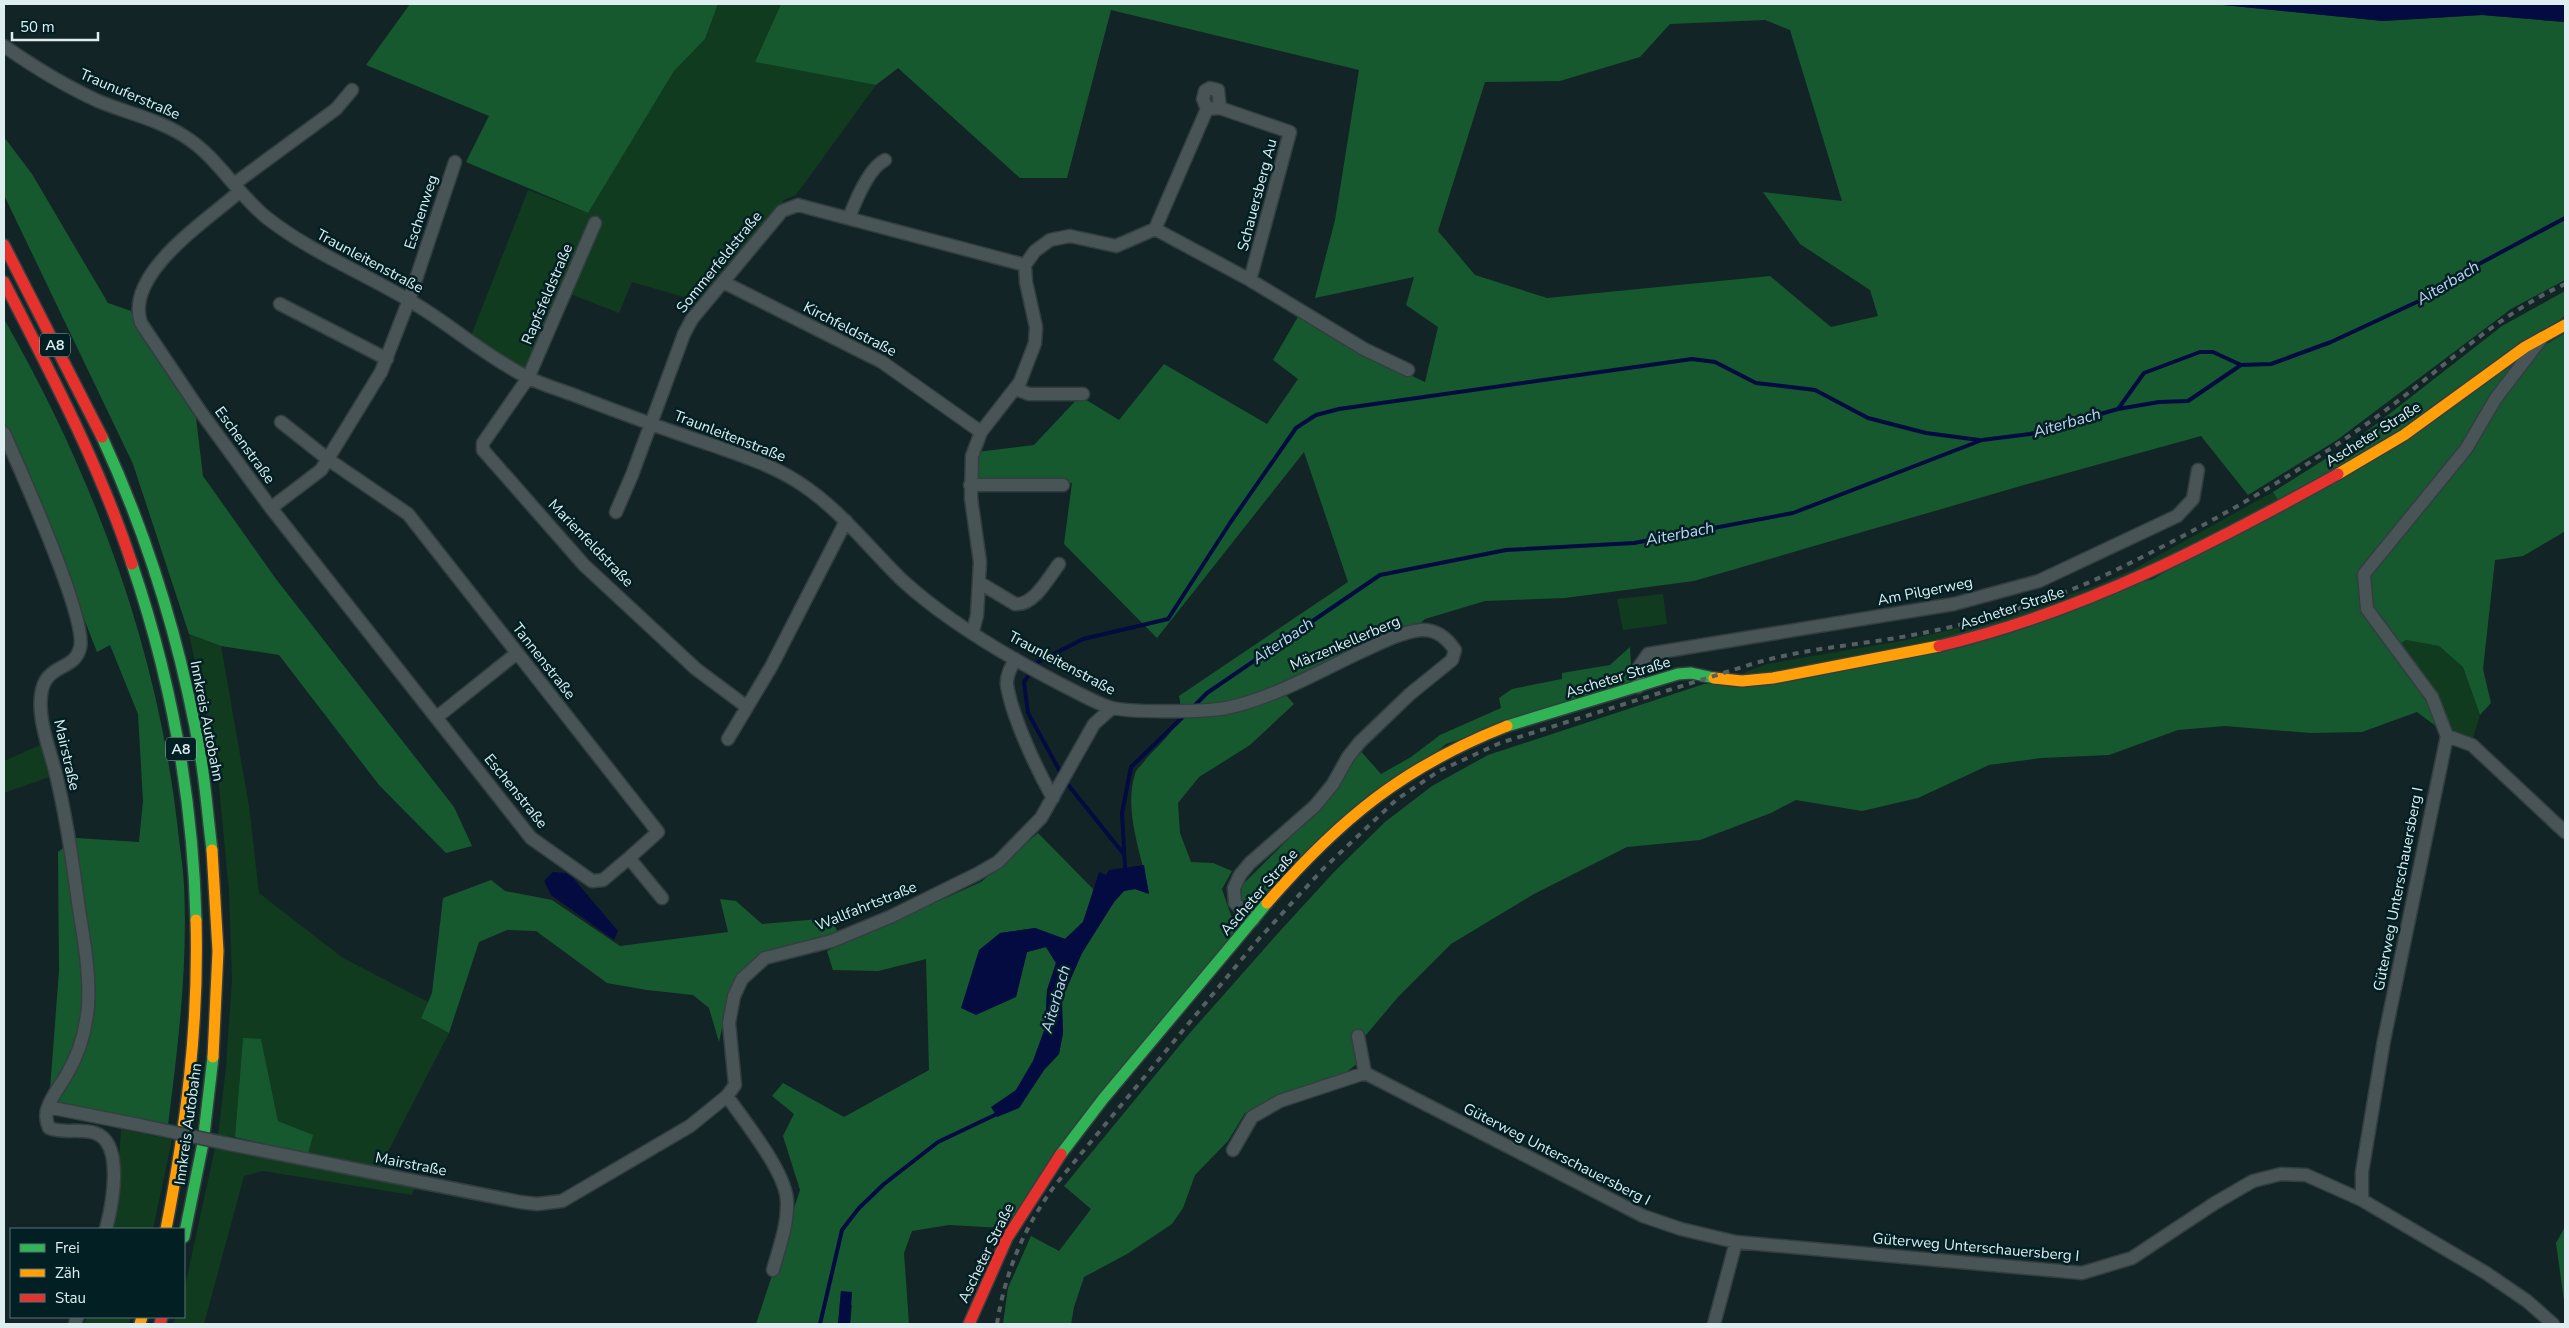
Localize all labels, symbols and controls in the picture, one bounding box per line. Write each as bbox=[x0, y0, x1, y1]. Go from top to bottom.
scale bar bbox=[12, 10, 99, 42]
text: 50 m bbox=[20, 17, 55, 37]
street label: Traunuferstraße bbox=[77, 64, 183, 124]
street label: Schauersberg Au bbox=[1232, 137, 1282, 253]
street label: Eschenweg bbox=[400, 172, 442, 252]
street label: Sommerfeldstraße bbox=[672, 207, 766, 317]
street label: Traunleitenstraße bbox=[313, 224, 427, 298]
street label: Rapfsfeldstraße bbox=[517, 241, 577, 347]
water label: Aiterbach bbox=[2412, 256, 2483, 311]
street label: Kirchfeldstraße bbox=[800, 297, 900, 361]
road number: A8 bbox=[40, 334, 70, 356]
street label: Ascheter Straße bbox=[2322, 397, 2424, 471]
street label: Eschenstraße bbox=[210, 402, 280, 488]
water label: Aiterbach bbox=[2030, 403, 2103, 443]
street label: Traunleitenstraße bbox=[671, 405, 789, 467]
street label: Marienfeldstraße bbox=[544, 495, 638, 591]
water label: Aiterbach bbox=[1643, 517, 1716, 552]
street label: Am Pilgerweg bbox=[1876, 572, 1974, 610]
street label: Ascheter Straße bbox=[1957, 582, 2067, 634]
street label: Märzenkellerberg bbox=[1287, 611, 1403, 675]
water label: Aiterbach bbox=[1247, 612, 1318, 670]
street label: Tannenstraße bbox=[508, 619, 580, 704]
street label: Traunleitenstraße bbox=[1005, 626, 1119, 700]
street label: Ascheter Straße bbox=[1563, 652, 1673, 702]
street label: Innkreis Autobahn bbox=[185, 659, 229, 783]
street label: Mairstraße bbox=[49, 717, 85, 793]
road number: A8 bbox=[166, 738, 196, 761]
street label: Eschenstraße bbox=[480, 749, 552, 833]
street label: Güterweg Unterschauersberg I bbox=[2368, 785, 2428, 993]
street label: Ascheter Straße bbox=[1216, 844, 1302, 940]
street label: Wallfahrtstraße bbox=[812, 877, 920, 935]
water label: Aiterbach bbox=[1036, 963, 1076, 1036]
street label: Innkreis Autobahn bbox=[170, 1062, 206, 1186]
street label: Güterweg Unterschauersberg I bbox=[1460, 1098, 1654, 1210]
street label: Mairstraße bbox=[374, 1147, 448, 1181]
street label: Ascheter Straße bbox=[953, 1200, 1019, 1306]
legend bbox=[10, 1228, 185, 1318]
street label: Güterweg Unterschauersberg I bbox=[1872, 1228, 2080, 1266]
text: Frei bbox=[55, 1238, 80, 1258]
text: Zäh bbox=[55, 1263, 80, 1283]
text: Stau bbox=[55, 1288, 86, 1308]

